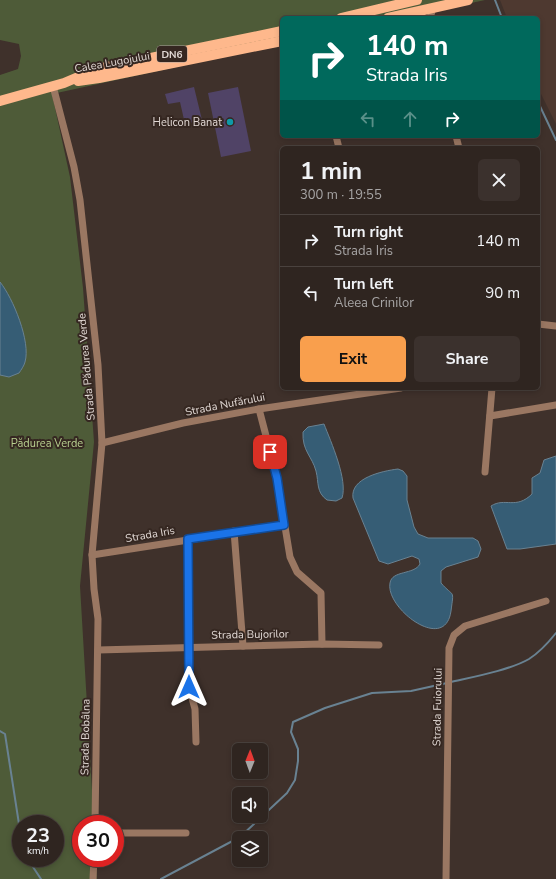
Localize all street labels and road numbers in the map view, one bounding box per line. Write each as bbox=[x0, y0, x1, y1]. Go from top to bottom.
road number: DN6 bbox=[157, 46, 187, 62]
street label: Calea Lugojului bbox=[73, 48, 151, 76]
street label: Strada Pădurea Verde bbox=[74, 312, 99, 421]
street label: Strada Nufărului bbox=[184, 389, 266, 420]
street label: Strada Iris bbox=[124, 523, 176, 546]
street label: Strada Bujorilor bbox=[211, 626, 289, 643]
street label: Strada Fuiorului bbox=[429, 668, 446, 746]
street label: Strada Bobâlna bbox=[77, 698, 94, 775]

